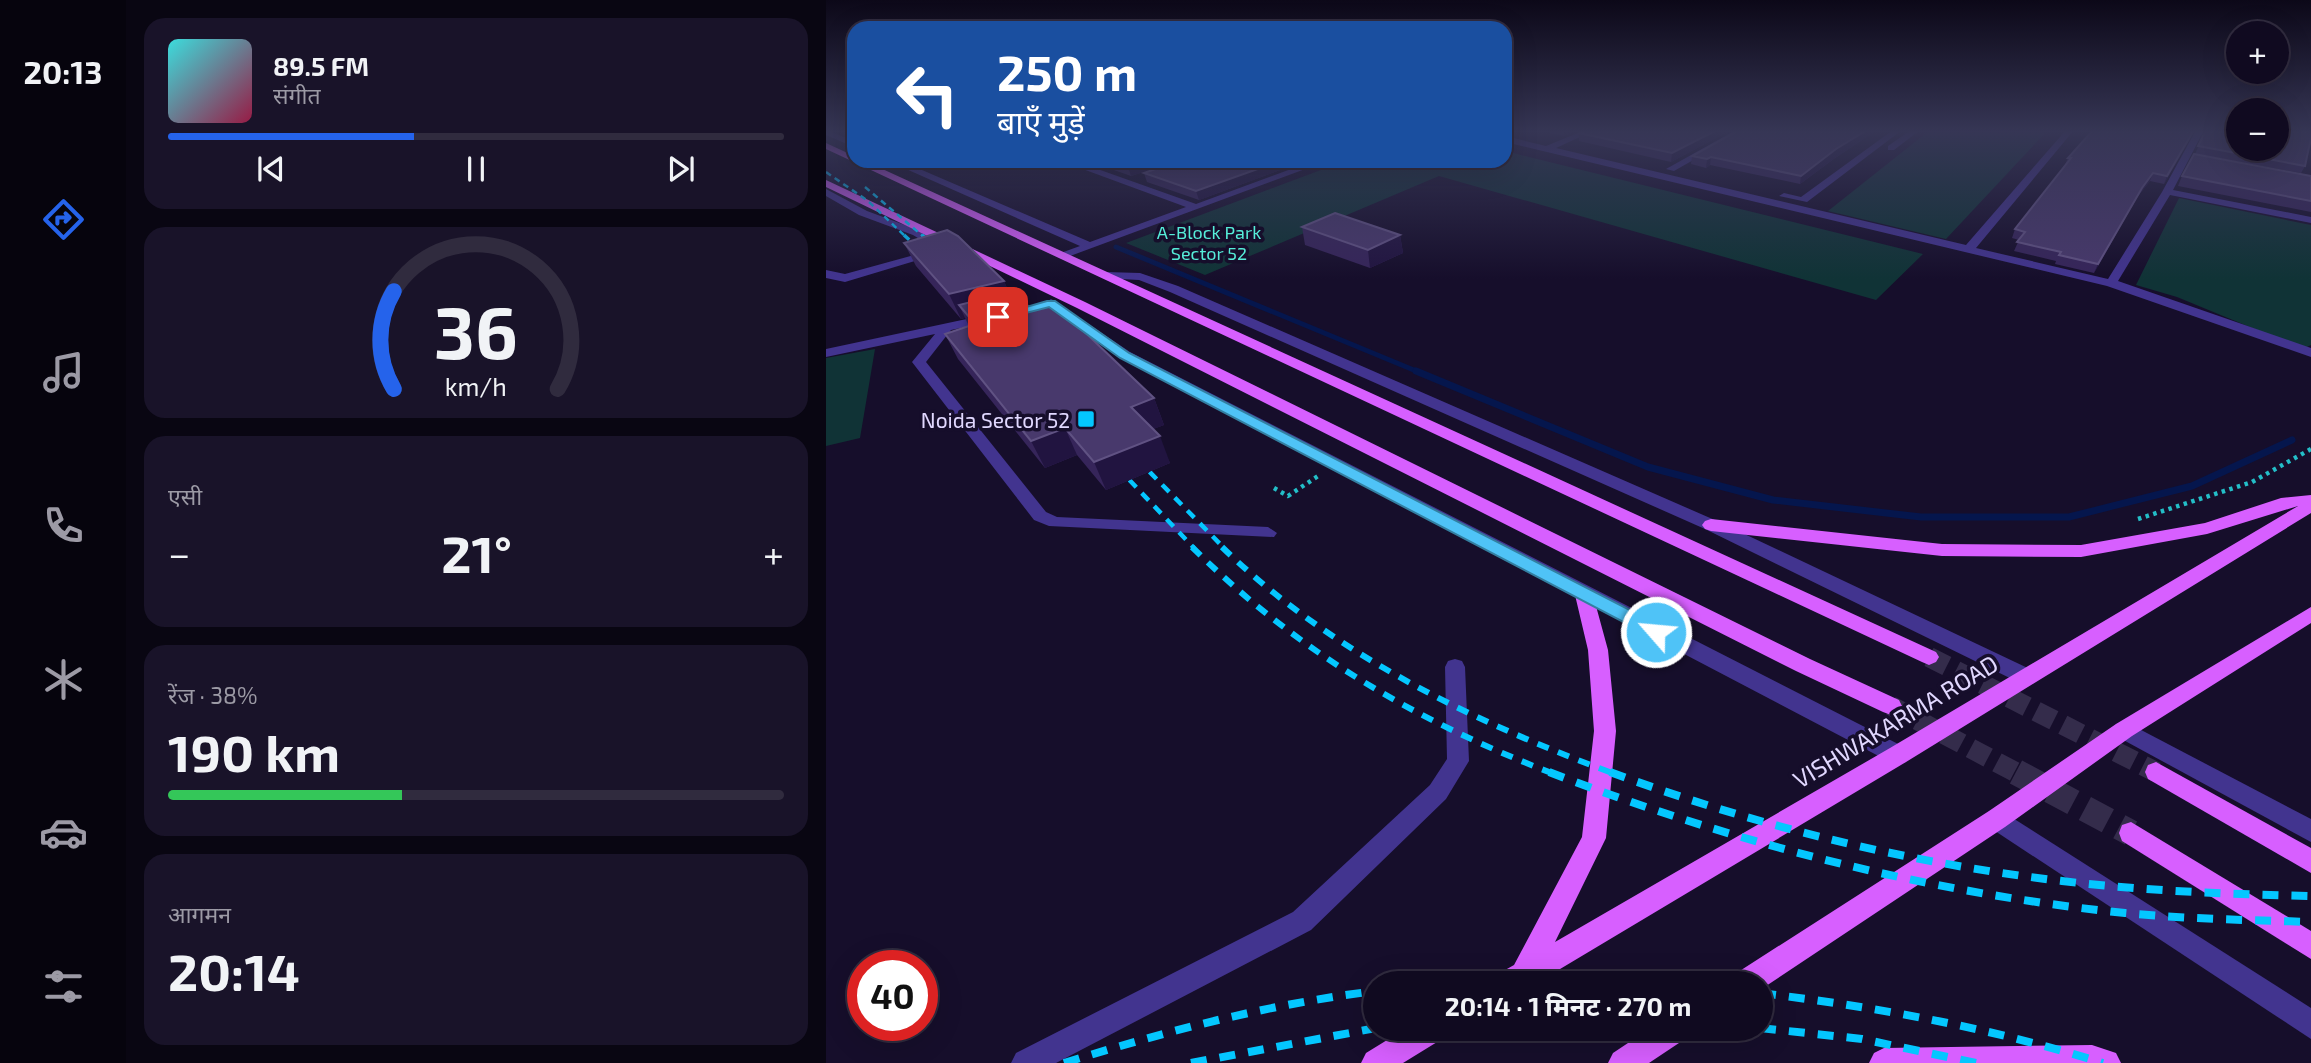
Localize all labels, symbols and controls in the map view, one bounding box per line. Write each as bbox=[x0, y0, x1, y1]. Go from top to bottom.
map controls bbox=[2226, 21, 2289, 161]
button: + bbox=[2226, 21, 2289, 84]
text: 250 m bbox=[997, 42, 1137, 101]
icon: left bbox=[882, 49, 973, 140]
text: 89.5 FM bbox=[273, 50, 369, 81]
text: 20:13 bbox=[24, 52, 102, 90]
text: संगीत bbox=[273, 81, 321, 109]
button: − bbox=[2226, 98, 2289, 161]
text: बाएँ मुड़ें bbox=[997, 102, 1085, 140]
icon: previous bbox=[252, 150, 290, 188]
icon: pause bbox=[457, 150, 495, 188]
icon: next bbox=[662, 150, 700, 188]
icon: directions bbox=[39, 195, 88, 244]
park label: A-Block Park Sector 52 bbox=[1157, 221, 1261, 264]
text: 36 bbox=[434, 286, 518, 374]
pin bbox=[968, 287, 1028, 347]
icon: arrive bbox=[979, 298, 1017, 336]
icon: music bbox=[39, 348, 88, 397]
text: km/h bbox=[445, 370, 507, 400]
place label: Noida Sector 52 bbox=[921, 407, 1070, 432]
marker: Noida Sector 52 bbox=[1076, 409, 1096, 429]
text: एसी bbox=[168, 482, 202, 510]
icon: phone bbox=[39, 501, 88, 550]
text: 21° bbox=[441, 521, 512, 583]
text: − bbox=[168, 530, 190, 576]
text: + bbox=[763, 530, 784, 576]
position arrow bbox=[1619, 595, 1693, 669]
street label: VISHWAKARMA ROAD bbox=[1787, 648, 2003, 794]
icon: climate bbox=[39, 655, 88, 704]
text: रेंज · 38% bbox=[168, 681, 257, 709]
text: 190 km bbox=[168, 720, 340, 782]
icon: car bbox=[39, 808, 88, 857]
text: आगमन bbox=[168, 900, 231, 928]
text: 20:14 bbox=[168, 939, 300, 1001]
speed limit sign: 40 bbox=[847, 950, 938, 1041]
icon: filters bbox=[39, 962, 88, 1011]
text: 20:14 · 1 मिनट · 270 m bbox=[1445, 990, 1691, 1021]

